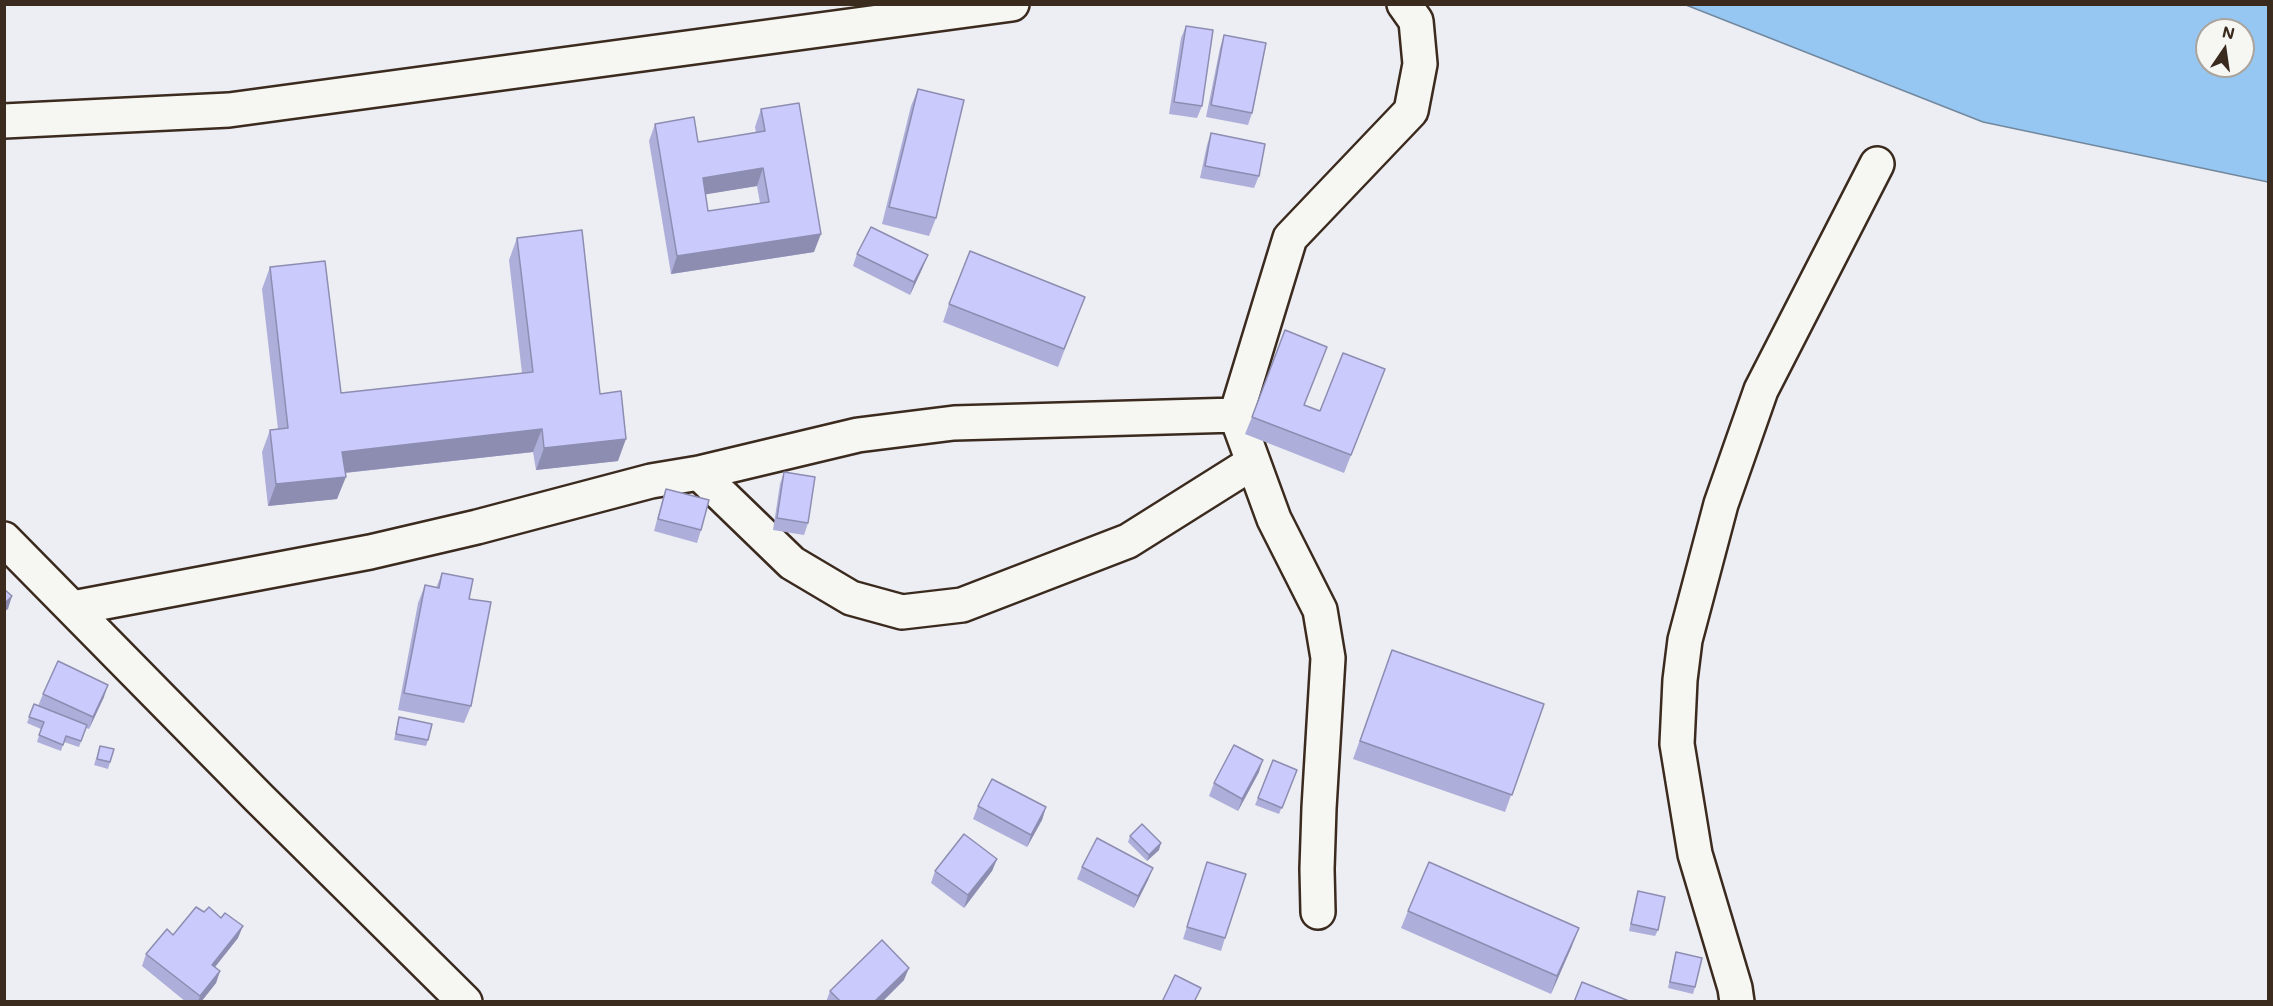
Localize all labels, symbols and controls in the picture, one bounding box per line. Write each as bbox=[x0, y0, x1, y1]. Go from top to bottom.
north arrow bbox=[2195, 18, 2255, 78]
text: N bbox=[2220, 20, 2237, 44]

